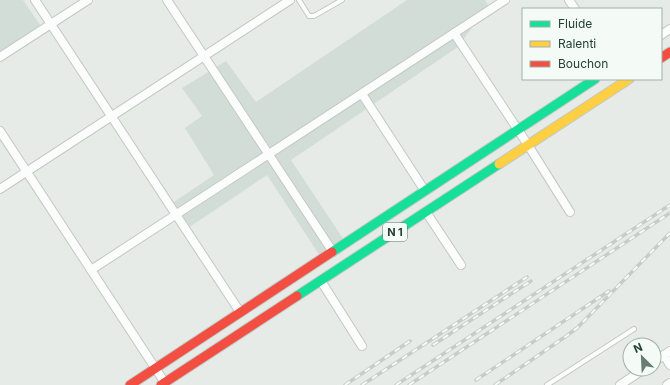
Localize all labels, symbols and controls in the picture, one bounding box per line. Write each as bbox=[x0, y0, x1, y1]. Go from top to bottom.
legend bbox=[522, 8, 662, 80]
text: Fluide bbox=[558, 16, 592, 31]
text: Ralenti bbox=[558, 36, 596, 51]
text: Bouchon bbox=[558, 56, 608, 71]
road number: N 1 bbox=[383, 223, 407, 241]
north arrow bbox=[622, 337, 662, 377]
text: N bbox=[631, 340, 645, 356]

